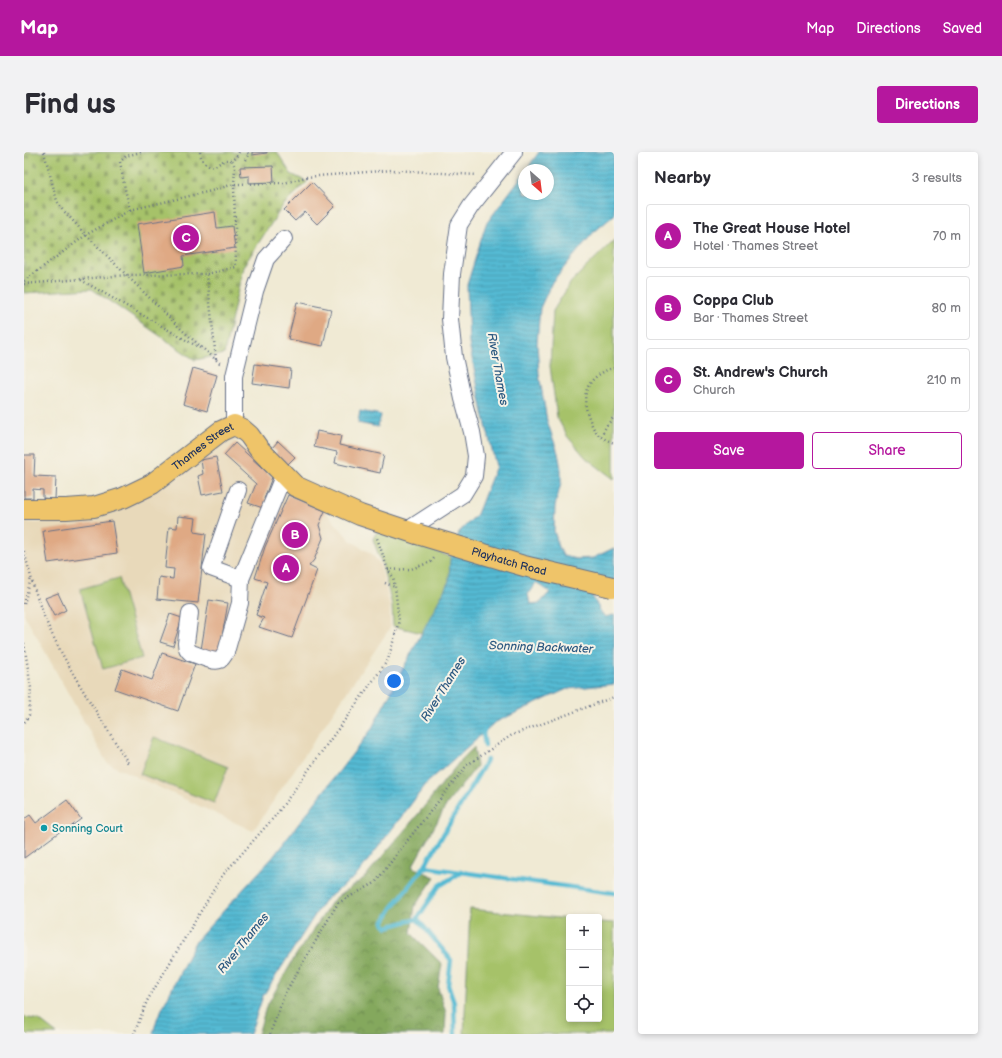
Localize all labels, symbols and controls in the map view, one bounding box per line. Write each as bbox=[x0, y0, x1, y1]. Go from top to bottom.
text: Map bbox=[20, 17, 58, 40]
text: Map bbox=[806, 20, 834, 37]
text: Directions bbox=[856, 20, 921, 37]
text: Saved bbox=[943, 20, 982, 37]
button: Directions bbox=[877, 86, 978, 123]
text: Find us bbox=[24, 88, 116, 121]
north arrow bbox=[518, 164, 554, 200]
text: Nearby bbox=[654, 168, 711, 188]
text: 3 results bbox=[911, 170, 962, 186]
text: The Great House Hotel bbox=[693, 219, 850, 238]
pin: C bbox=[173, 223, 199, 253]
text: A bbox=[664, 228, 672, 244]
text: 70 m bbox=[933, 228, 961, 244]
text: Hotel · Thames Street bbox=[693, 238, 818, 254]
text: Coppa Club bbox=[693, 291, 774, 310]
text: B bbox=[663, 300, 673, 316]
text: 80 m bbox=[932, 300, 961, 316]
text: Bar · Thames Street bbox=[693, 310, 808, 326]
water label: River Thames bbox=[484, 332, 511, 407]
text: St. Andrew's Church bbox=[693, 363, 828, 382]
text: C bbox=[663, 372, 673, 388]
text: 210 m bbox=[927, 372, 961, 388]
text: Church bbox=[693, 382, 735, 398]
street label: Thames Street bbox=[170, 420, 236, 473]
button: Save bbox=[654, 432, 804, 469]
button: Share bbox=[812, 432, 962, 469]
pin: B bbox=[282, 520, 308, 550]
street label: Playhatch Road bbox=[470, 545, 548, 578]
pin: A bbox=[273, 553, 299, 583]
water label: Sonning Backwater bbox=[489, 638, 595, 657]
water label: River Thames bbox=[418, 654, 469, 724]
your location bbox=[384, 671, 404, 691]
place label: Sonning Court bbox=[52, 822, 124, 835]
marker: Sonning Court bbox=[39, 823, 49, 833]
water label: River Thames bbox=[214, 910, 272, 977]
map controls bbox=[566, 914, 602, 1022]
button: + bbox=[566, 914, 602, 950]
button: − bbox=[566, 950, 602, 986]
button: locate bbox=[566, 986, 602, 1022]

